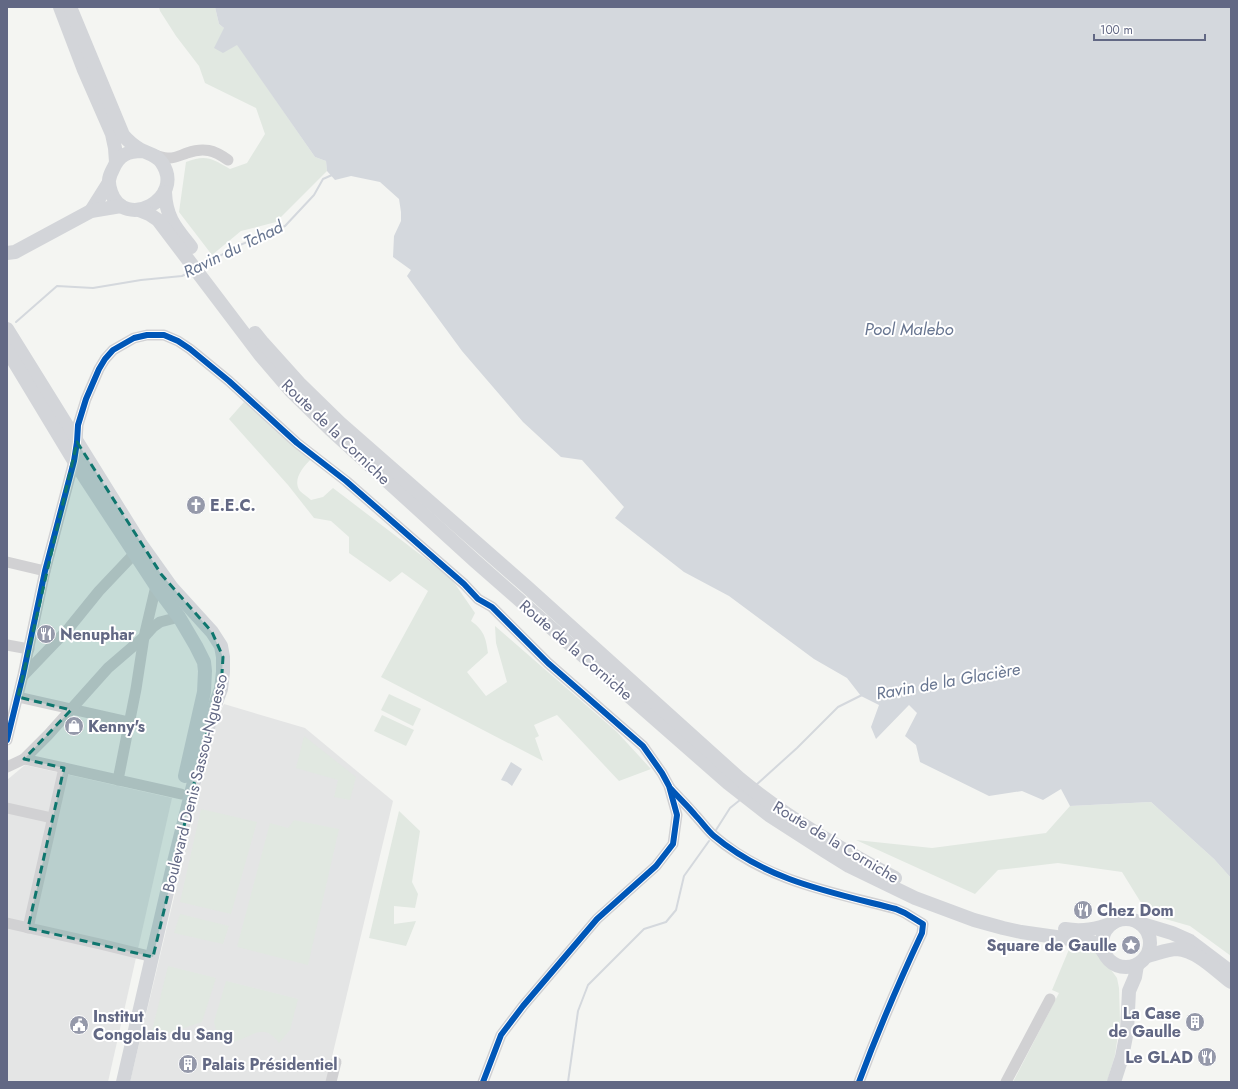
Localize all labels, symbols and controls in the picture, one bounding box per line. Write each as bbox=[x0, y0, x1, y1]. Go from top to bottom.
scale bar bbox=[1094, 16, 1205, 42]
text: 100 m bbox=[1100, 21, 1133, 39]
water label: Ravin du Tchad bbox=[179, 214, 288, 284]
water label: Pool Malebo bbox=[865, 317, 953, 341]
street label: Route de la Corniche bbox=[276, 374, 396, 490]
church icon: E.E.C. bbox=[185, 494, 207, 516]
place label: E.E.C. bbox=[210, 494, 256, 517]
street label: Route de la Corniche bbox=[514, 594, 638, 706]
restaurant icon: Nenuphar bbox=[35, 623, 57, 645]
place label: Nenuphar bbox=[60, 623, 135, 646]
water label: Ravin de la Glacière bbox=[874, 656, 1022, 705]
street label: Boulevard Denis Sassou-Nguesso bbox=[157, 671, 233, 895]
shop icon: Kenny's bbox=[63, 715, 85, 737]
place label: Kenny's bbox=[88, 715, 145, 738]
street label: Route de la Corniche bbox=[769, 795, 903, 889]
restaurant icon: Chez Dom bbox=[1072, 899, 1094, 921]
place label: Chez Dom bbox=[1097, 899, 1174, 922]
place label: Square de Gaulle bbox=[987, 934, 1117, 957]
place icon: Square de Gaulle bbox=[1120, 934, 1142, 956]
place label: La Case de Gaulle bbox=[1109, 1002, 1181, 1043]
place label: Institut Congolais du Sang bbox=[93, 1005, 233, 1046]
building icon: La Case de Gaulle bbox=[1184, 1011, 1206, 1033]
public building icon: Institut Congolais du Sang bbox=[68, 1014, 90, 1036]
place label: Le GLAD bbox=[1125, 1046, 1193, 1069]
restaurant icon: Le GLAD bbox=[1196, 1046, 1218, 1068]
building icon: Palais Présidentiel bbox=[177, 1053, 199, 1075]
place label: Palais Présidentiel bbox=[202, 1053, 338, 1076]

